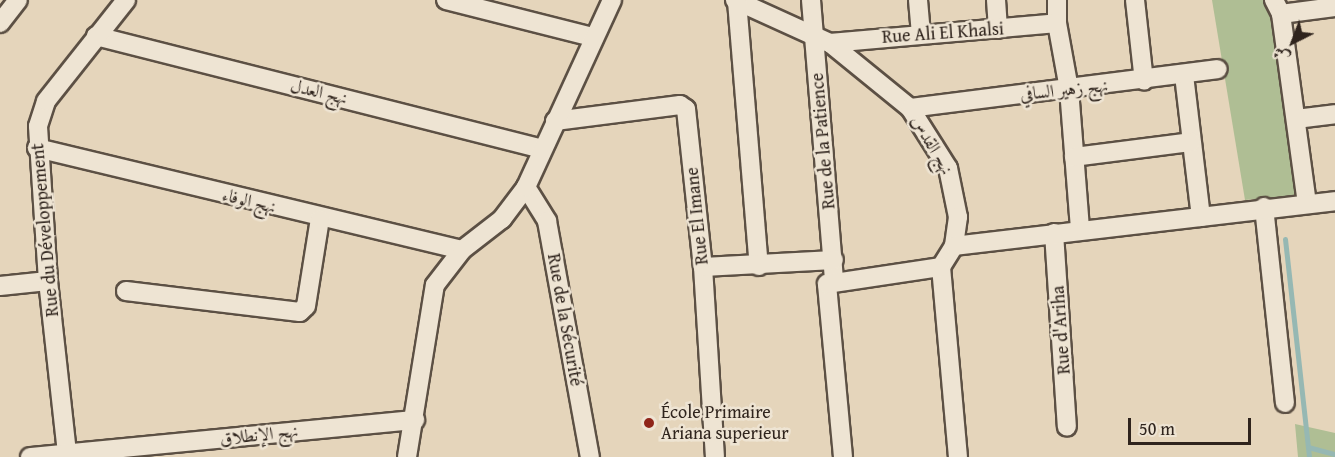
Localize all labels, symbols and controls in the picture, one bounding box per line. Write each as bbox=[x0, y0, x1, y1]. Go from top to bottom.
north arrow bbox=[1263, 12, 1323, 72]
street label: Rue Ali El Khalsi bbox=[881, 18, 1005, 48]
text: ش bbox=[1267, 41, 1295, 70]
street label: Rue de la Patience bbox=[806, 72, 840, 210]
street label: نهج العدل bbox=[288, 75, 350, 109]
street label: نهج زهير السافي bbox=[1019, 75, 1109, 105]
street label: نهج القدس bbox=[906, 111, 958, 179]
street label: Rue du Développement bbox=[27, 142, 63, 318]
street label: Rue El Imane bbox=[681, 166, 713, 266]
street label: نهج الوفاء bbox=[220, 184, 278, 218]
street label: Rue de la Sécurité bbox=[543, 252, 587, 388]
street label: Rue d'Ariha bbox=[1047, 285, 1075, 375]
place label: École Primaire Ariana superieur bbox=[661, 402, 789, 444]
scale bar bbox=[1131, 406, 1254, 444]
text: 50 m bbox=[1139, 415, 1175, 442]
marker: École Primaire Ariana superieur bbox=[642, 416, 656, 430]
street label: نهج الإنطلاق bbox=[219, 420, 299, 450]

